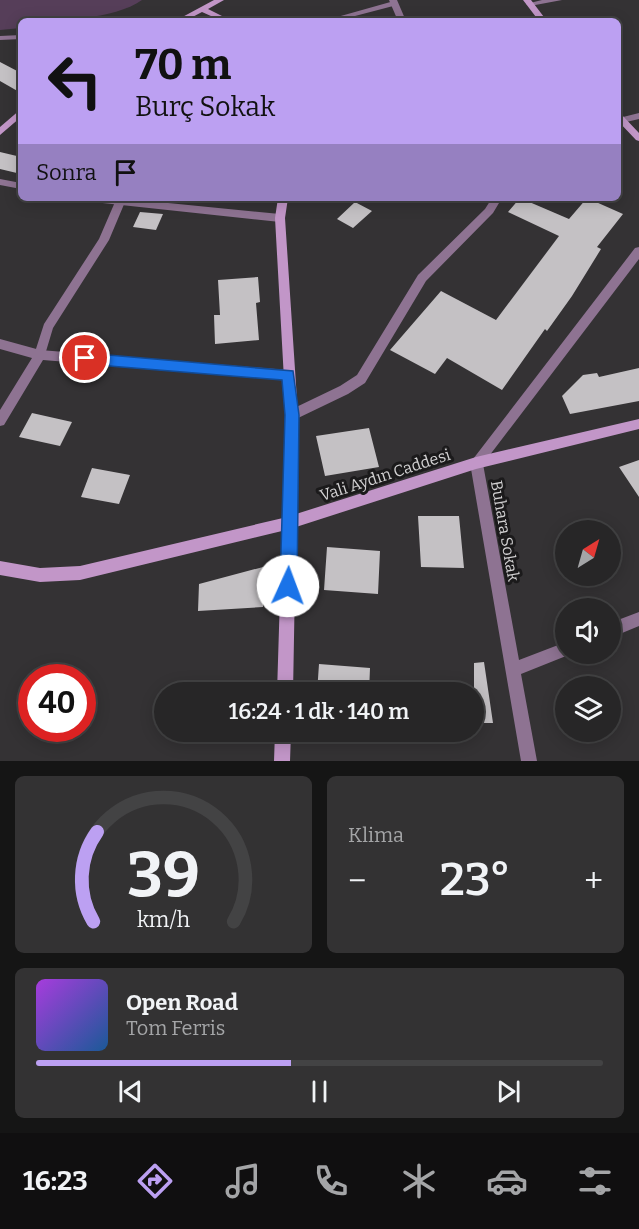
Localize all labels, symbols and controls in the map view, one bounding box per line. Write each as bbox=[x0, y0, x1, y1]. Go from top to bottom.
text: 70 m bbox=[135, 40, 231, 90]
icon: left bbox=[36, 42, 114, 120]
text: Burç Sokak bbox=[135, 91, 275, 123]
icon: arrive bbox=[109, 156, 142, 189]
text: Sonra bbox=[36, 159, 97, 186]
pin bbox=[59, 332, 110, 383]
icon: arrive bbox=[68, 341, 101, 374]
street label: Vali Aydın Caddesi bbox=[317, 445, 453, 505]
street label: Buhara Sokak bbox=[487, 479, 523, 583]
north arrow bbox=[555, 520, 621, 586]
map controls bbox=[555, 520, 621, 742]
position arrow bbox=[256, 554, 320, 618]
button: sound bbox=[555, 598, 621, 664]
speed limit sign: 40 bbox=[18, 664, 96, 742]
button: layers bbox=[555, 676, 621, 742]
text: 16:24 · 1 dk · 140 m bbox=[229, 698, 409, 725]
text: Klima bbox=[348, 823, 404, 847]
text: 39 bbox=[127, 838, 200, 913]
text: 23° bbox=[440, 853, 511, 907]
text: − bbox=[348, 861, 366, 901]
text: + bbox=[584, 861, 603, 901]
text: km/h bbox=[137, 907, 190, 933]
text: Open Road bbox=[126, 989, 238, 1016]
text: Tom Ferris bbox=[126, 1016, 225, 1040]
icon: previous bbox=[114, 1075, 147, 1108]
icon: pause bbox=[303, 1075, 336, 1108]
icon: next bbox=[492, 1075, 525, 1108]
icon: directions bbox=[134, 1160, 176, 1202]
icon: music bbox=[222, 1160, 264, 1202]
icon: phone bbox=[310, 1160, 352, 1202]
icon: climate bbox=[398, 1160, 440, 1202]
icon: car bbox=[486, 1160, 528, 1202]
icon: filters bbox=[574, 1160, 616, 1202]
text: 16:23 bbox=[23, 1165, 88, 1197]

